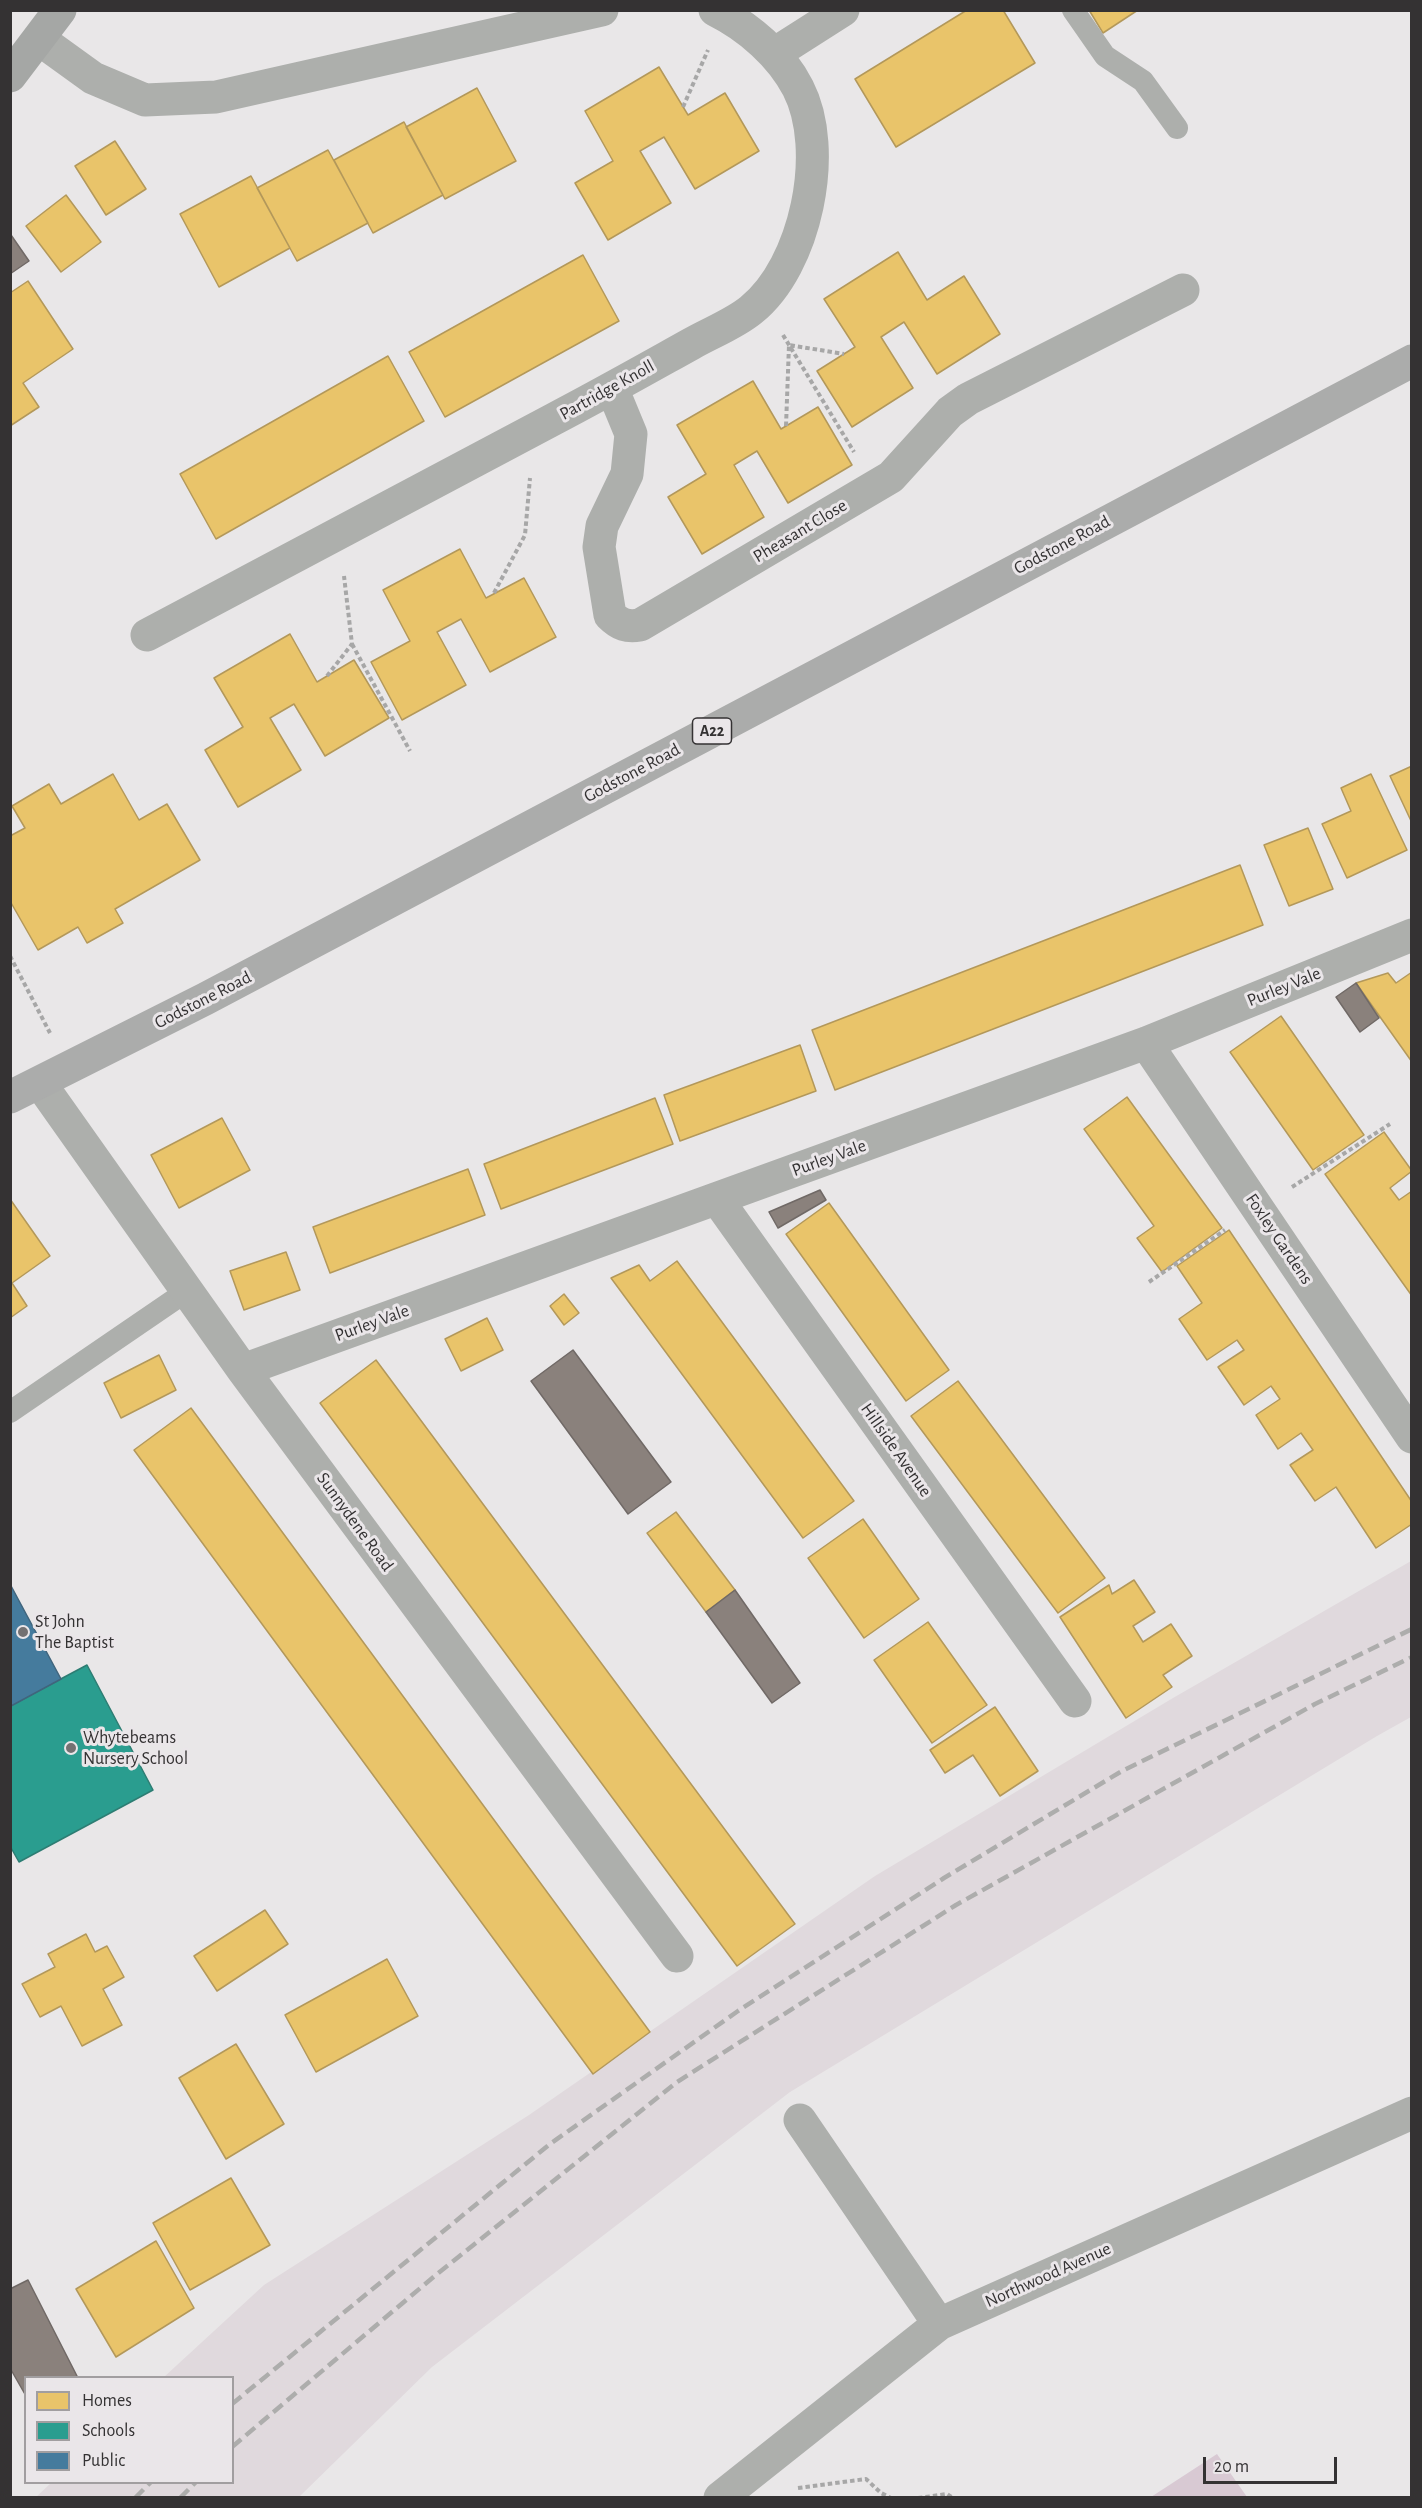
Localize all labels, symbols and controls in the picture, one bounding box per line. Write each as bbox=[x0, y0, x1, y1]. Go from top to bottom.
street label: Partridge Knoll bbox=[556, 355, 658, 425]
street label: Pheasant Close bbox=[749, 495, 851, 567]
street label: Godstone Road bbox=[1010, 511, 1114, 579]
road number: A22 bbox=[692, 718, 732, 744]
street label: Godstone Road bbox=[580, 739, 684, 807]
street label: Purley Vale bbox=[1244, 962, 1324, 1012]
street label: Godstone Road bbox=[151, 966, 255, 1034]
street label: Purley Vale bbox=[789, 1135, 869, 1181]
street label: Foxley Gardens bbox=[1241, 1189, 1317, 1289]
street label: Purley Vale bbox=[332, 1300, 412, 1346]
street label: Hillside Avenue bbox=[856, 1399, 936, 1501]
street label: Sunnydene Road bbox=[312, 1468, 398, 1576]
place label: St John The Baptist bbox=[35, 1611, 114, 1654]
marker: St John The Baptist bbox=[16, 1625, 30, 1639]
place label: Whytebeams Nursery School bbox=[83, 1727, 188, 1770]
marker: Whytebeams Nursery School bbox=[64, 1741, 78, 1755]
street label: Northwood Avenue bbox=[982, 2238, 1114, 2312]
legend bbox=[24, 2376, 234, 2484]
text: Homes bbox=[82, 2392, 132, 2410]
text: Schools bbox=[82, 2422, 135, 2440]
scale bar bbox=[1206, 2445, 1340, 2483]
text: Public bbox=[82, 2452, 125, 2470]
text: 20 m bbox=[1214, 2458, 1249, 2476]

